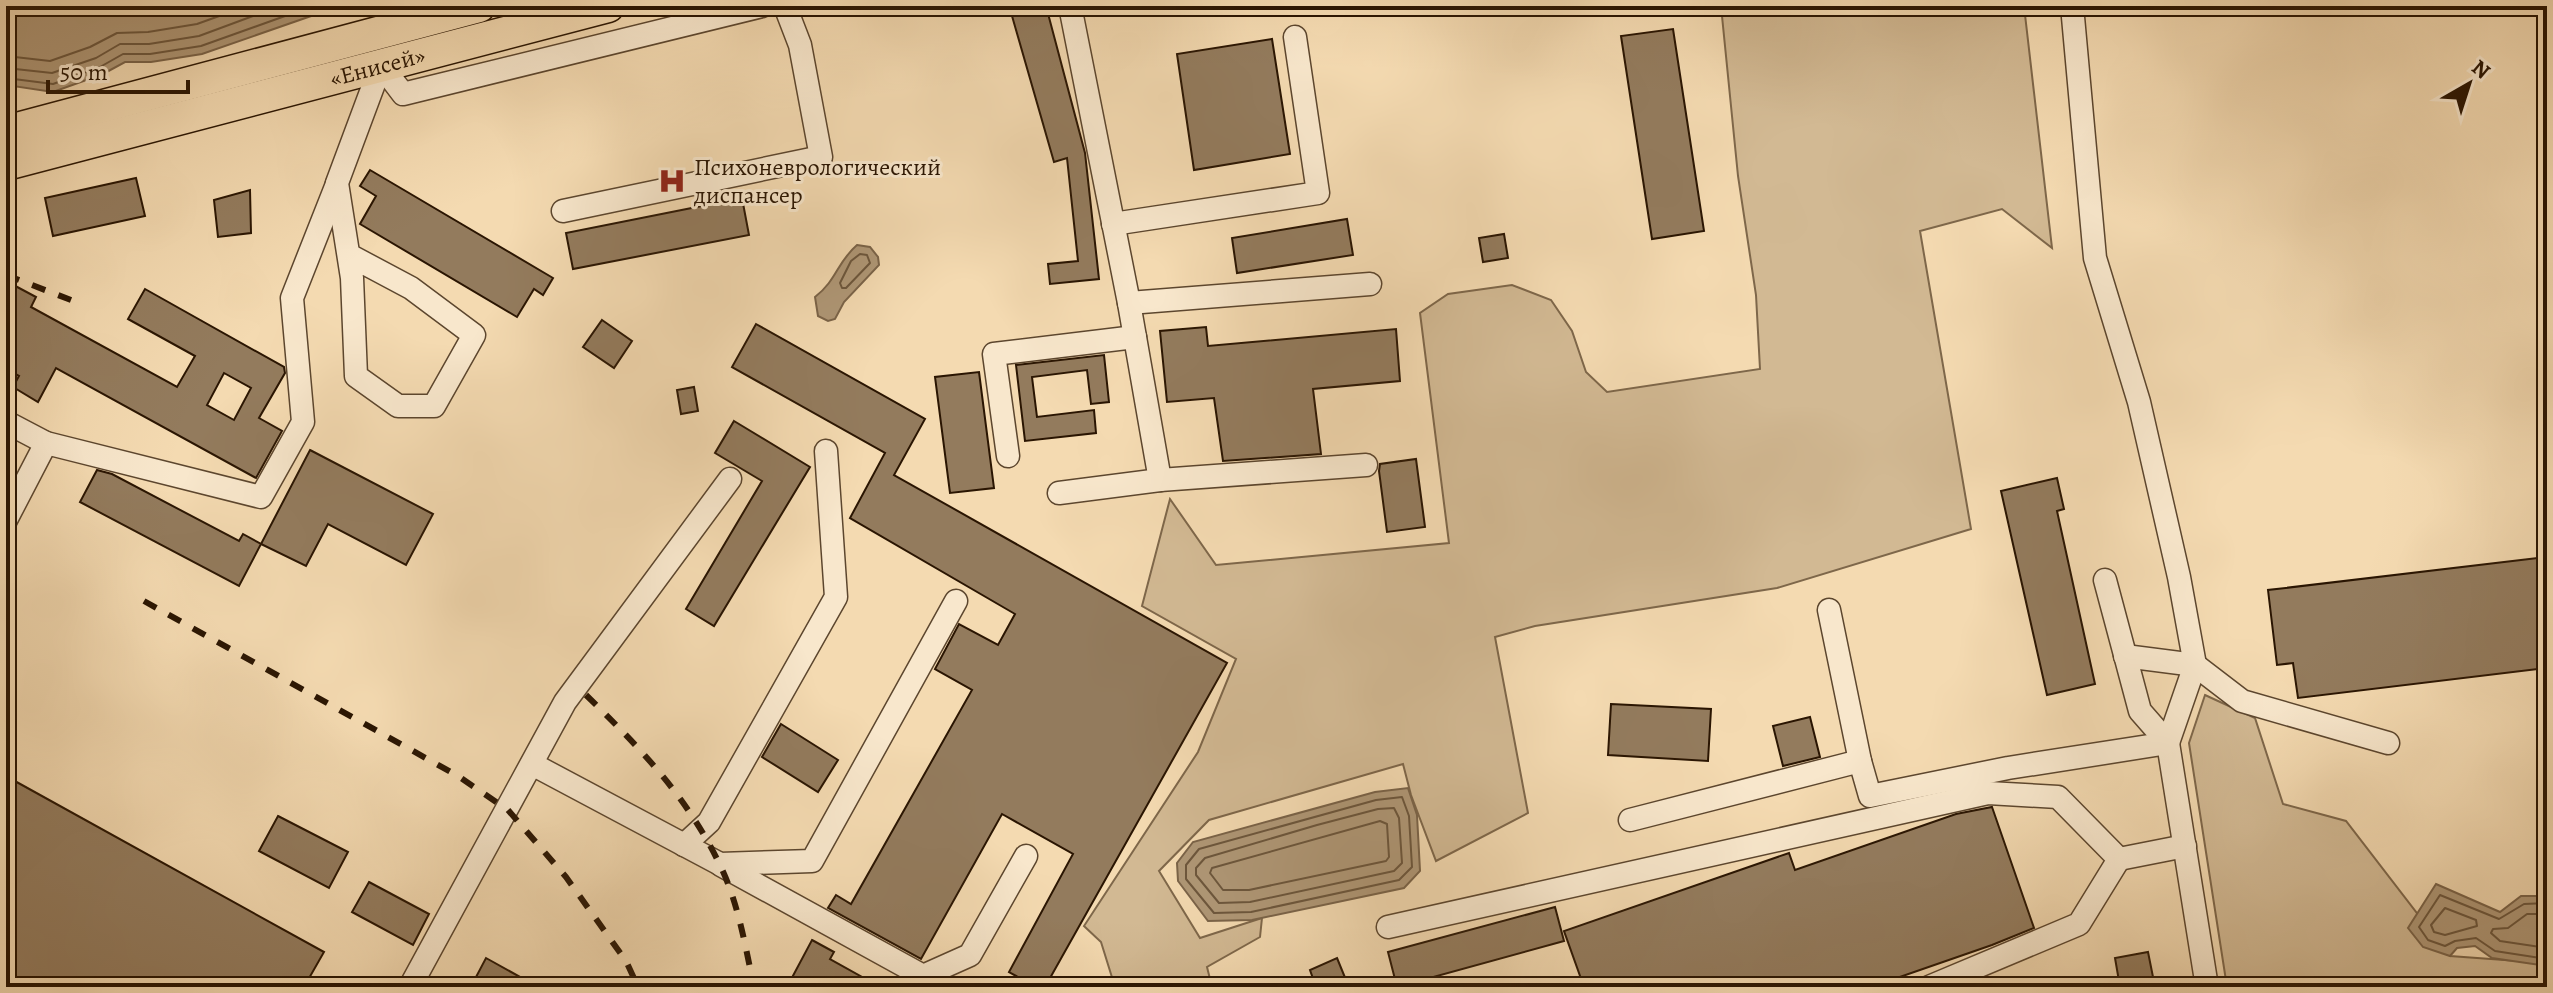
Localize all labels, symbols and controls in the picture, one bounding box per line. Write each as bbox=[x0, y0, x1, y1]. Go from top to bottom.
street label: «Енисей» bbox=[326, 39, 428, 94]
scale bar bbox=[48, 44, 188, 94]
north arrow bbox=[2429, 44, 2509, 124]
text: N bbox=[2465, 53, 2497, 86]
text: 50 m bbox=[60, 56, 108, 88]
place label: Психоневрологический диспансер bbox=[693, 151, 941, 211]
hospital icon: Психоневрологический диспансер bbox=[657, 166, 687, 196]

